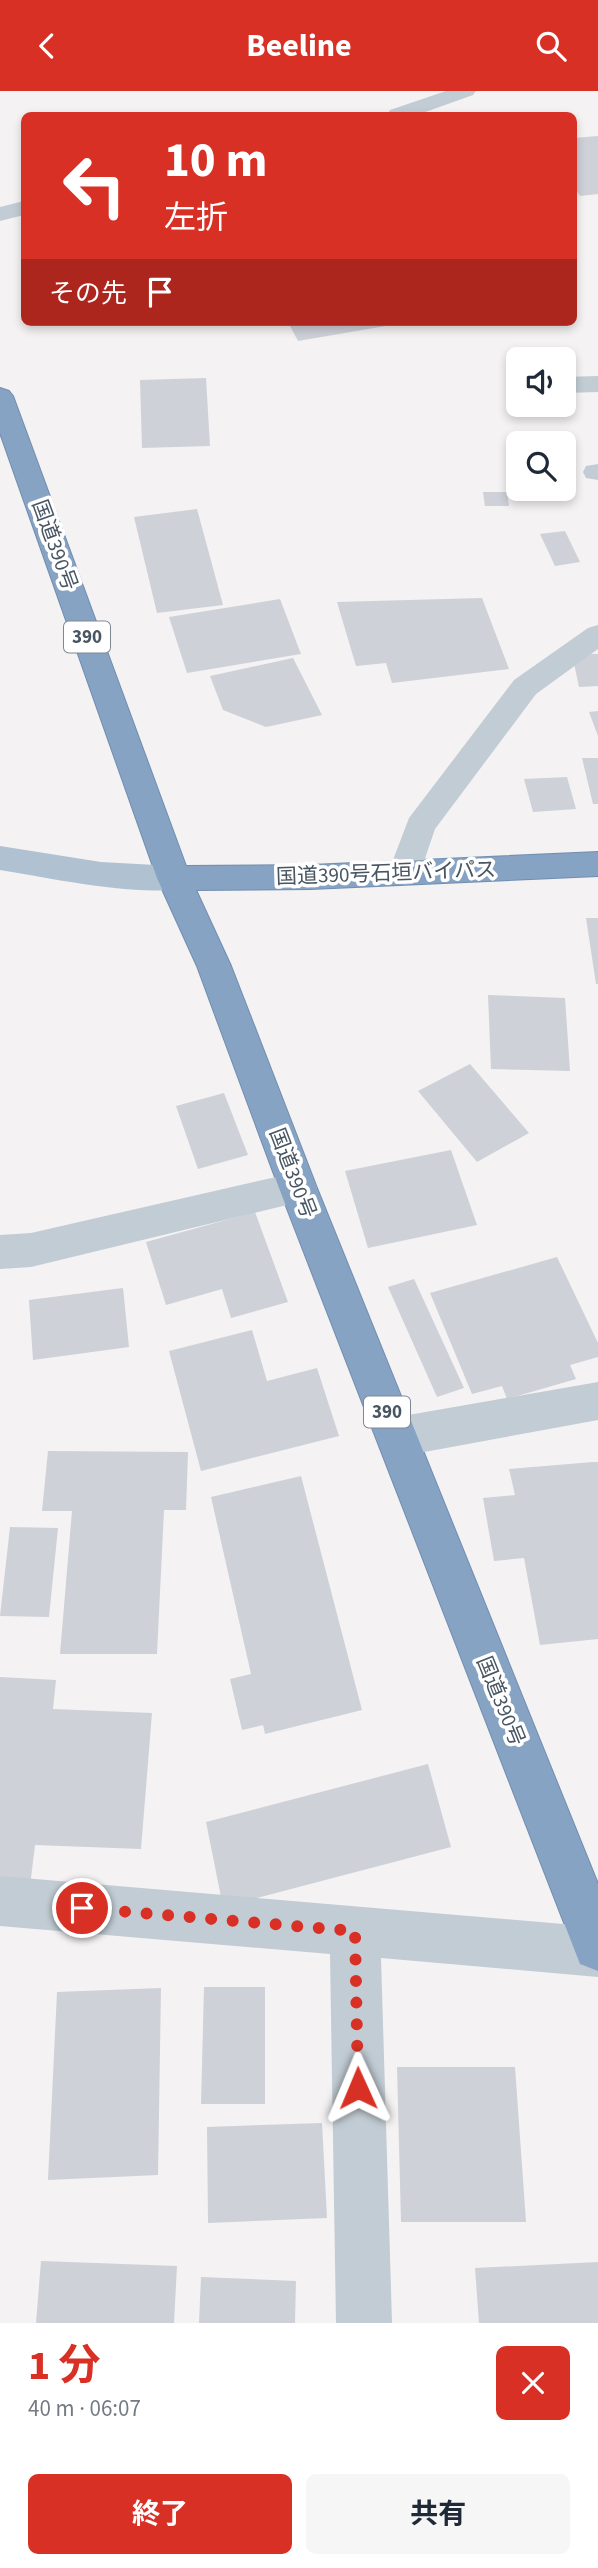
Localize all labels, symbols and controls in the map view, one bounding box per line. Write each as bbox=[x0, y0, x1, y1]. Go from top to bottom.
text: Beeline bbox=[246, 23, 352, 69]
icon: back bbox=[28, 27, 66, 65]
icon: search bbox=[532, 27, 570, 65]
text: 10 m bbox=[164, 126, 268, 196]
icon: left bbox=[49, 140, 140, 231]
text: 左折 bbox=[164, 195, 228, 241]
icon: arrive bbox=[141, 273, 179, 311]
text: その先 bbox=[49, 275, 127, 312]
map controls bbox=[506, 347, 576, 501]
button: sound bbox=[506, 347, 576, 417]
button: search bbox=[506, 431, 576, 501]
street label: 国道390号 bbox=[25, 496, 85, 594]
road number: 390 bbox=[64, 621, 110, 653]
street label: 国道390号石垣バイパス bbox=[276, 854, 496, 892]
street label: 国道390号 bbox=[262, 1124, 324, 1222]
road number: 390 bbox=[364, 1397, 410, 1427]
street label: 国道390号 bbox=[469, 1652, 533, 1750]
pin bbox=[52, 1878, 112, 1938]
icon: arrive bbox=[63, 1889, 101, 1927]
position arrow bbox=[321, 2051, 395, 2125]
text: 1 分 bbox=[28, 2336, 101, 2396]
button: close bbox=[496, 2346, 570, 2420]
text: 40 m · 06:07 bbox=[28, 2392, 141, 2425]
button: 終了 bbox=[28, 2474, 292, 2554]
button: 共有 bbox=[306, 2474, 570, 2554]

